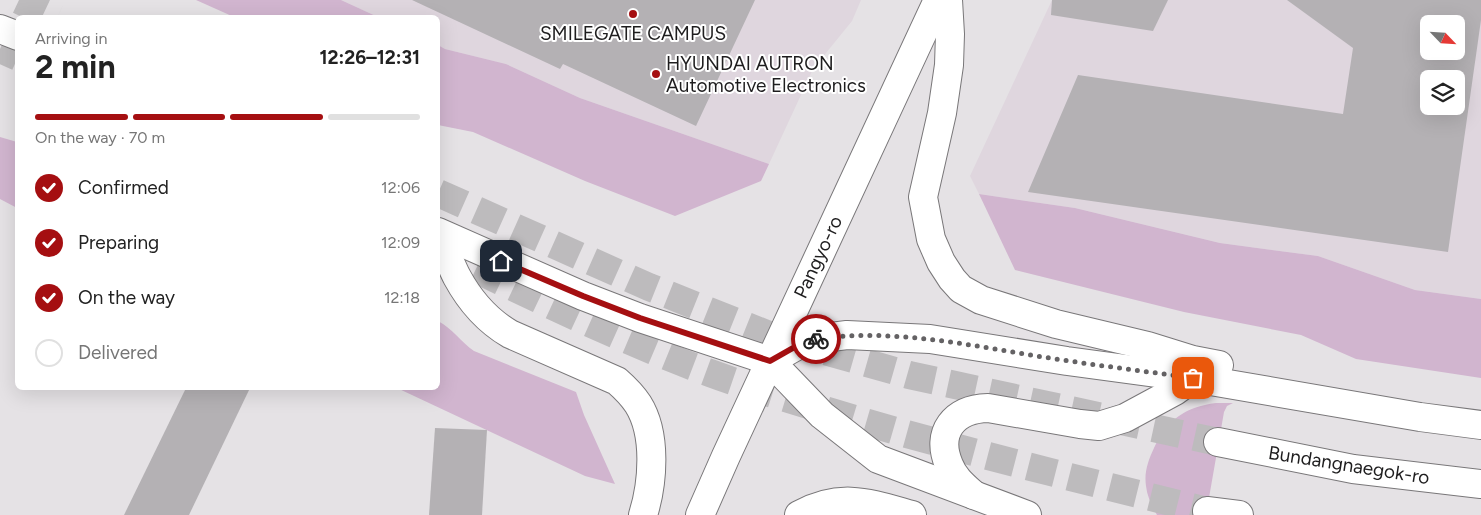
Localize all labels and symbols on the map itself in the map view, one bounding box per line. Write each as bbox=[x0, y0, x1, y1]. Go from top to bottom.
marker: SMILEGATE CAMPUS bbox=[627, 8, 639, 20]
north arrow bbox=[1420, 15, 1465, 60]
place label: SMILEGATE CAMPUS bbox=[540, 22, 726, 45]
place label: HYUNDAI AUTRON Automotive Electronics bbox=[666, 52, 866, 97]
marker: HYUNDAI AUTRON Automotive Electronics bbox=[650, 68, 662, 80]
street label: Pangyo-ro bbox=[789, 212, 847, 302]
pin bbox=[480, 240, 522, 282]
courier bbox=[791, 314, 841, 364]
pin bbox=[1172, 357, 1214, 399]
street label: Bundangnaegok-ro bbox=[1267, 441, 1431, 489]

